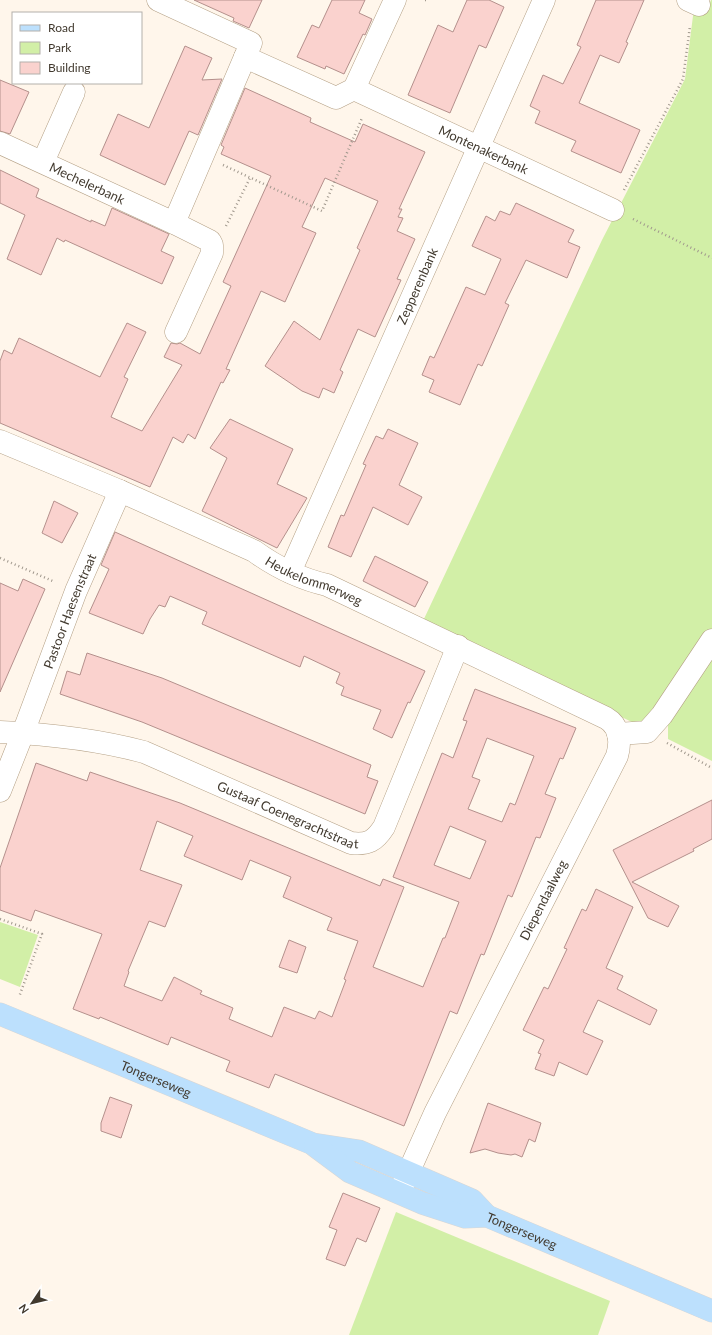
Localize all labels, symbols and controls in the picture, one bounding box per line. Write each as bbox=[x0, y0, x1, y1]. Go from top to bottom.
legend bbox=[12, 12, 142, 84]
text: Road bbox=[48, 20, 75, 35]
text: Park bbox=[48, 40, 72, 55]
text: Building bbox=[48, 60, 91, 75]
street label: Montenakerbank bbox=[436, 122, 531, 177]
street label: Mechelerbank bbox=[47, 159, 128, 208]
street label: Zepperenbank bbox=[393, 245, 441, 327]
street label: Pastoor Haesenstraat bbox=[40, 551, 100, 671]
street label: Heukelommerweg bbox=[262, 553, 365, 609]
street label: Gustaaf Coenegrachtstraat bbox=[215, 777, 359, 852]
street label: Diependaalweg bbox=[516, 857, 570, 943]
street label: Tongerseweg bbox=[118, 1057, 194, 1101]
street label: Tongerseweg bbox=[484, 1209, 560, 1253]
north arrow bbox=[12, 1283, 52, 1323]
text: N bbox=[16, 1302, 31, 1316]

